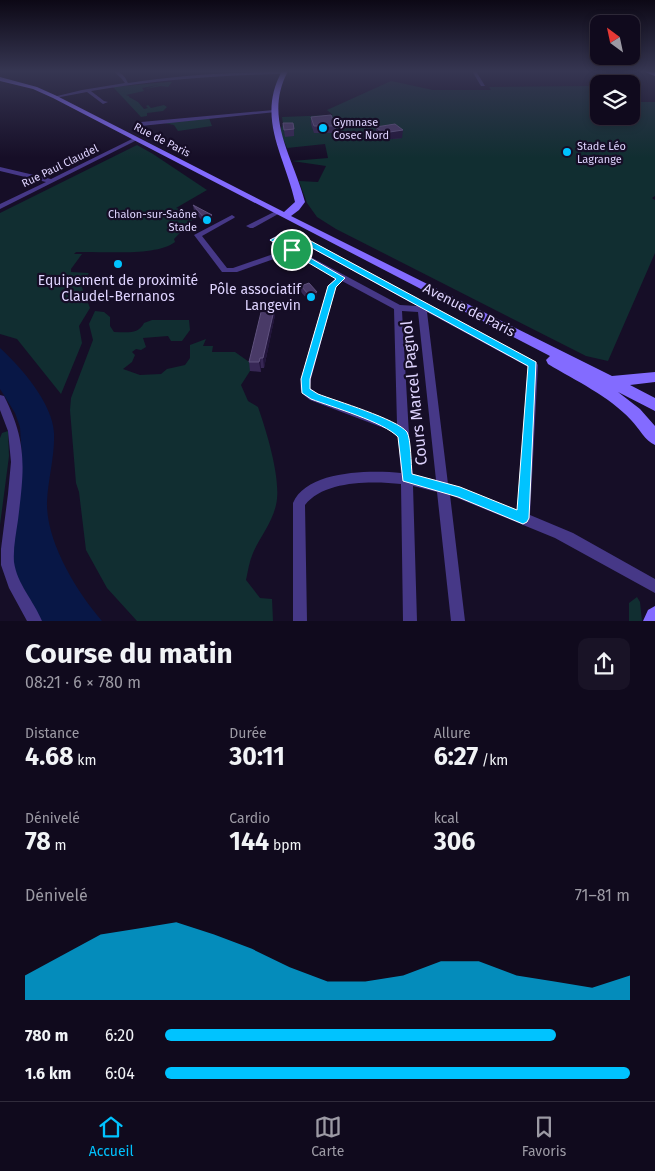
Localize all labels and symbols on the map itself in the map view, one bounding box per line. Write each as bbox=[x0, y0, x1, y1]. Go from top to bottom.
north arrow bbox=[590, 15, 640, 65]
place label: Gymnase Cosec Nord bbox=[333, 116, 389, 142]
street label: Rue de Paris bbox=[132, 120, 192, 160]
marker: Gymnase Cosec Nord bbox=[317, 122, 329, 134]
place label: Stade Léo Lagrange bbox=[577, 140, 626, 166]
street label: Rue Paul Claudel bbox=[20, 142, 100, 190]
marker: Stade Léo Lagrange bbox=[561, 146, 573, 158]
place label: Chalon-sur-Saône Stade bbox=[108, 208, 197, 234]
marker: Chalon-sur-Saône Stade bbox=[201, 214, 213, 226]
pin bbox=[271, 229, 313, 271]
marker: Equipement de proximité Claudel-Bernanos bbox=[112, 258, 124, 270]
place label: Equipement de proximité Claudel-Bernanos bbox=[38, 272, 198, 305]
street label: Avenue de Paris bbox=[420, 280, 518, 341]
place label: Pôle associatif Langevin bbox=[209, 281, 302, 314]
marker: Pôle associatif Langevin bbox=[305, 291, 317, 303]
street label: Cours Marcel Pagnol bbox=[397, 319, 431, 466]

